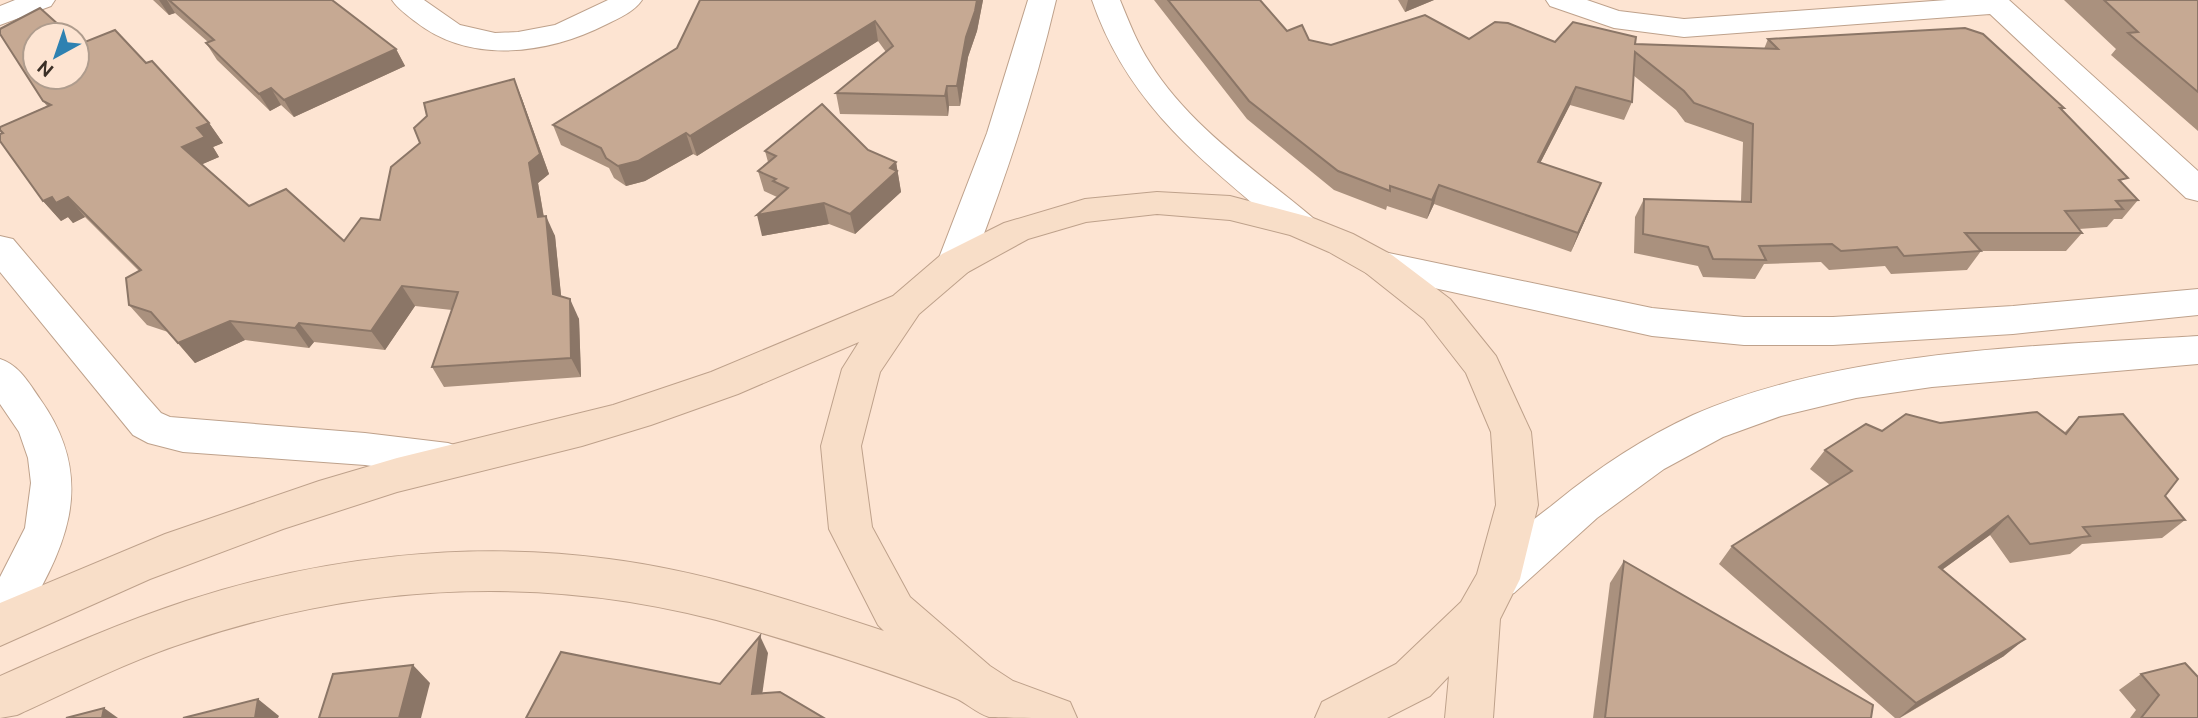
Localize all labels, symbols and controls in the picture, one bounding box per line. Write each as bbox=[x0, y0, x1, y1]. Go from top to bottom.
north arrow bbox=[21, 21, 91, 91]
text: N bbox=[33, 56, 58, 82]

